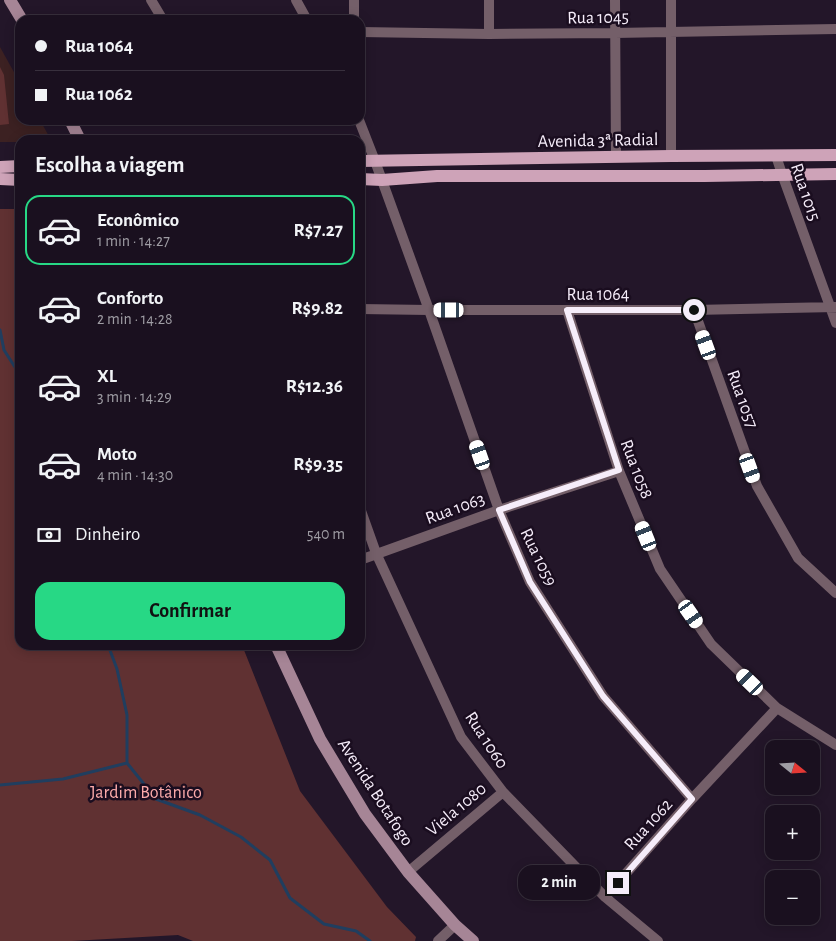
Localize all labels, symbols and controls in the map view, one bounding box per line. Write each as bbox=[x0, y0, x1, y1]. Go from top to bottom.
street label: Rua 1045 bbox=[567, 8, 629, 28]
text: Rua 1064 bbox=[65, 37, 133, 56]
text: Rua 1062 bbox=[65, 85, 133, 104]
street label: Avenida 3ª Radial bbox=[538, 131, 658, 151]
text: Escolha a viagem bbox=[35, 154, 184, 176]
street label: Rua 1015 bbox=[787, 161, 823, 223]
icon: car bbox=[37, 208, 82, 253]
text: Econômico bbox=[97, 211, 179, 230]
text: R$7.27 bbox=[294, 221, 343, 240]
text: 1 min · 14:27 bbox=[97, 233, 170, 249]
icon: car bbox=[37, 286, 82, 331]
street label: Rua 1064 bbox=[567, 286, 630, 304]
text: Conforto bbox=[97, 289, 163, 308]
text: R$9.82 bbox=[291, 299, 343, 318]
route start bbox=[683, 299, 705, 321]
car bbox=[434, 303, 464, 318]
text: 2 min · 14:28 bbox=[97, 311, 173, 327]
car bbox=[693, 328, 718, 362]
icon: car bbox=[37, 364, 82, 409]
text: XL bbox=[97, 367, 117, 386]
street label: Rua 1057 bbox=[723, 368, 761, 431]
text: R$12.36 bbox=[286, 377, 343, 396]
text: 3 min · 14:29 bbox=[97, 389, 172, 405]
street label: Rua 1058 bbox=[617, 437, 656, 501]
car bbox=[468, 438, 491, 472]
icon: car bbox=[37, 442, 82, 487]
text: Moto bbox=[97, 445, 137, 464]
car bbox=[737, 451, 762, 485]
text: R$9.35 bbox=[293, 455, 343, 474]
text: 4 min · 14:30 bbox=[97, 467, 173, 483]
street label: Rua 1063 bbox=[423, 490, 487, 528]
car bbox=[633, 519, 658, 553]
icon: cash bbox=[35, 521, 63, 549]
text: Dinheiro bbox=[75, 525, 140, 544]
text: 540 m bbox=[307, 526, 345, 542]
street label: Rua 1059 bbox=[516, 526, 560, 589]
button: Confirmar bbox=[35, 582, 345, 640]
car bbox=[676, 597, 705, 631]
car bbox=[733, 666, 766, 698]
street label: Rua 1060 bbox=[461, 709, 511, 772]
street label: Avenida Botafogo bbox=[334, 736, 416, 849]
north arrow bbox=[765, 740, 820, 795]
map controls bbox=[765, 740, 820, 925]
street label: Viela 1080 bbox=[423, 780, 490, 840]
park label: Jardim Botânico bbox=[90, 784, 202, 802]
street label: Rua 1062 bbox=[621, 795, 676, 854]
button: + bbox=[765, 805, 820, 860]
callout: 2 min bbox=[518, 866, 600, 900]
button: − bbox=[765, 870, 820, 925]
route end bbox=[607, 872, 629, 894]
text: 2 min bbox=[541, 874, 577, 890]

